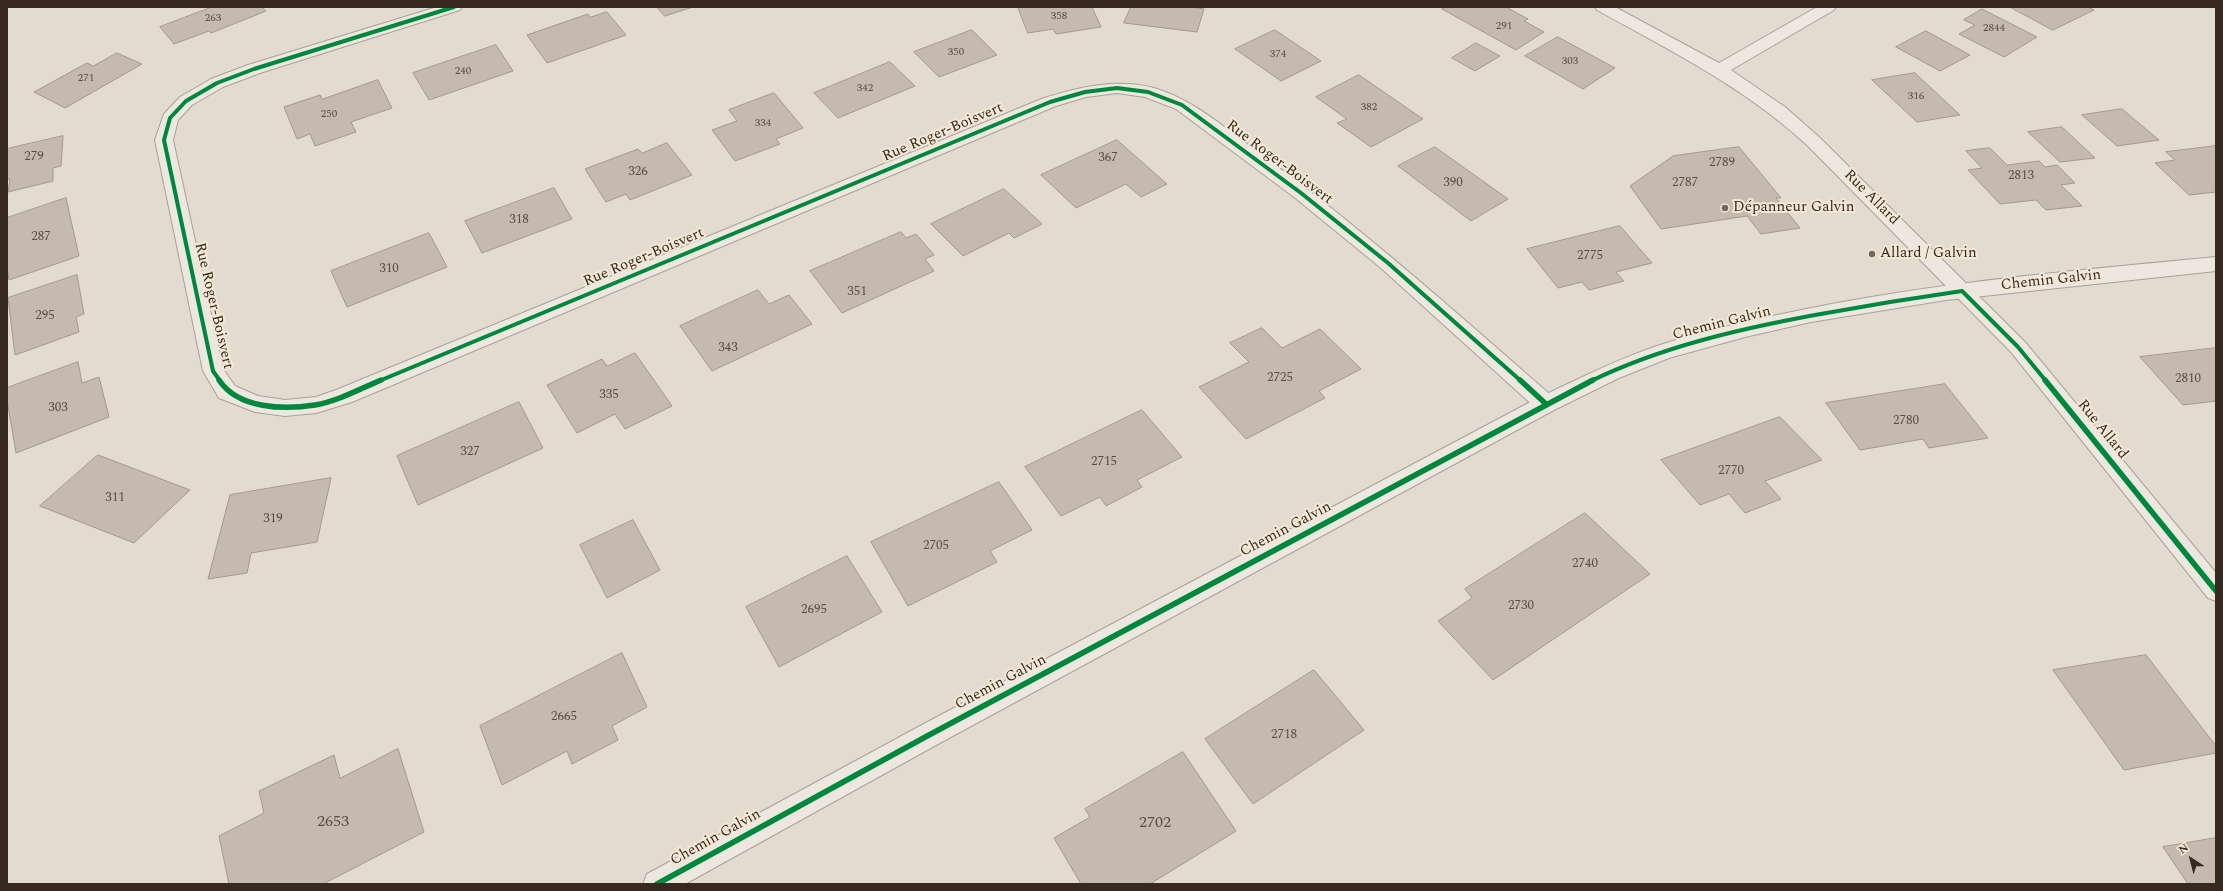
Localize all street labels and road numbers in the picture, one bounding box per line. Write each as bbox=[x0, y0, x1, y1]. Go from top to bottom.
street label: Rue Roger-Boisvert bbox=[880, 99, 1006, 167]
street label: Rue Roger-Boisvert bbox=[1222, 117, 1336, 209]
street label: Rue Allard bbox=[1840, 167, 1902, 229]
street label: Rue Roger-Boisvert bbox=[581, 224, 707, 292]
street label: Rue Roger-Boisvert bbox=[190, 241, 236, 371]
street label: Chemin Galvin bbox=[2000, 267, 2102, 295]
street label: Chemin Galvin bbox=[1671, 303, 1773, 345]
street label: Rue Allard bbox=[2073, 397, 2131, 463]
street label: Chemin Galvin bbox=[1237, 498, 1335, 562]
street label: Chemin Galvin bbox=[952, 651, 1050, 715]
street label: Chemin Galvin bbox=[668, 806, 764, 870]

